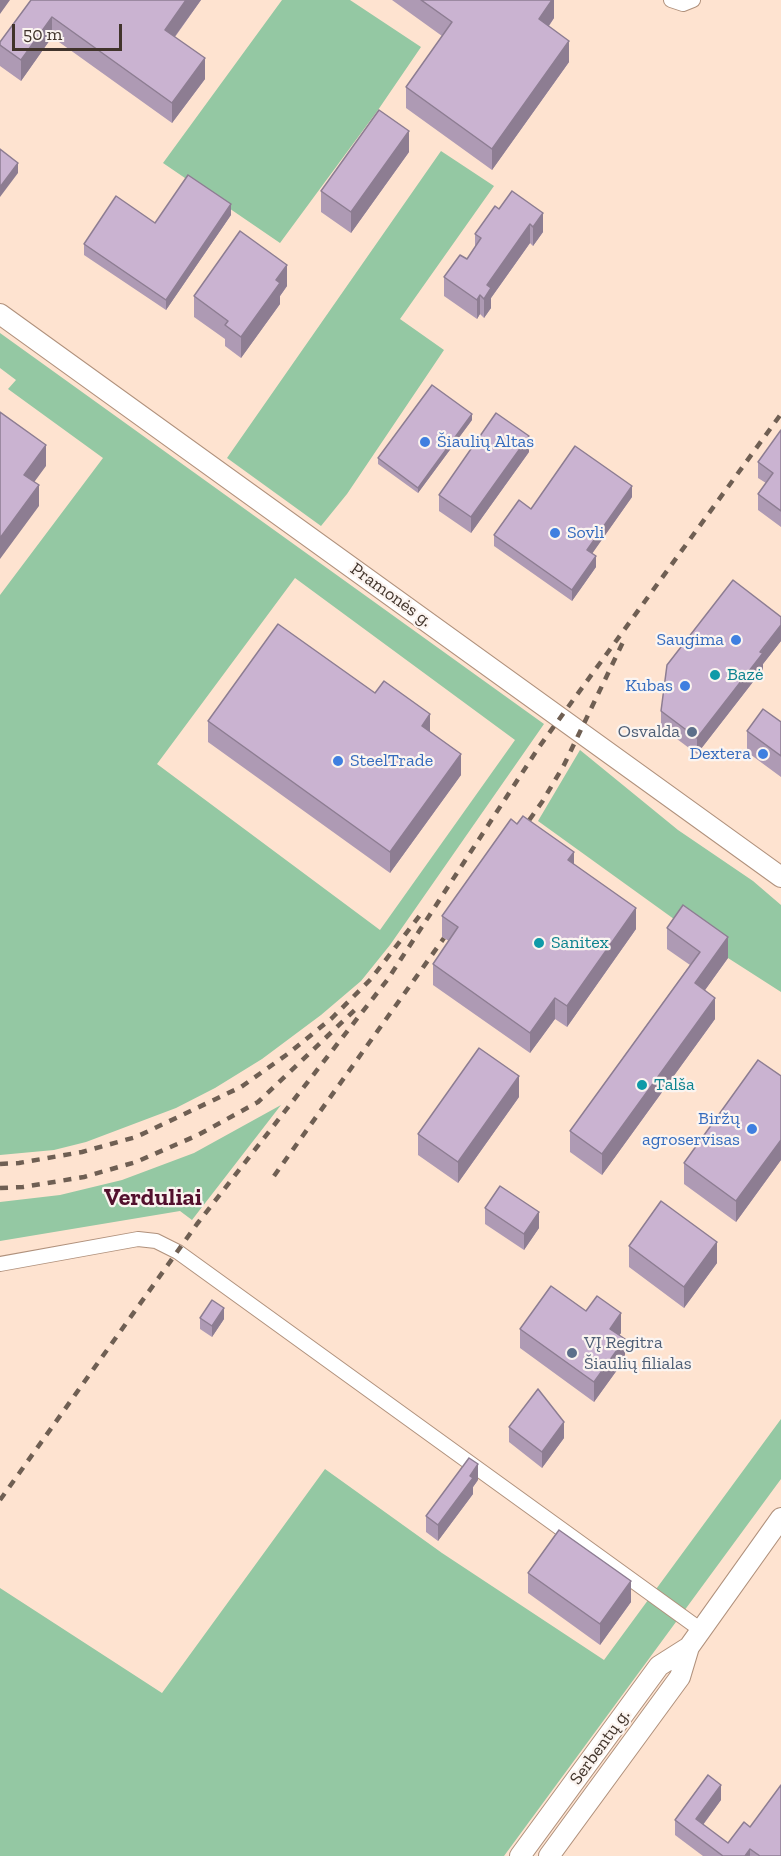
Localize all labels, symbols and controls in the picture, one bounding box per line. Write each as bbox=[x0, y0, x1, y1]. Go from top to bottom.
scale bar bbox=[15, 12, 124, 50]
text: 50 m bbox=[23, 23, 62, 45]
place label: Šiaulių Altas bbox=[437, 431, 534, 453]
marker: Šiaulių Altas bbox=[418, 435, 432, 449]
place label: Sovli bbox=[567, 522, 604, 544]
marker: Sovli bbox=[548, 526, 562, 540]
street label: Pramonės g. bbox=[346, 558, 436, 632]
place label: Saugima bbox=[656, 629, 724, 651]
marker: Saugima bbox=[729, 633, 743, 647]
place label: Bazė bbox=[727, 664, 763, 686]
marker: Bazė bbox=[708, 668, 722, 682]
place label: Kubas bbox=[625, 675, 673, 697]
marker: Kubas bbox=[678, 679, 692, 693]
place label: Osvalda bbox=[618, 721, 680, 743]
marker: Osvalda bbox=[685, 725, 699, 739]
place label: Dextera bbox=[689, 743, 751, 765]
marker: Dextera bbox=[756, 747, 770, 761]
place label: SteelTrade bbox=[350, 750, 433, 772]
marker: SteelTrade bbox=[331, 754, 345, 768]
place label: Sanitex bbox=[551, 932, 609, 954]
marker: Sanitex bbox=[532, 936, 546, 950]
place label: Talša bbox=[654, 1074, 695, 1096]
marker: Talša bbox=[635, 1078, 649, 1092]
place label: Biržų agroservisas bbox=[642, 1108, 740, 1150]
marker: Biržų agroservisas bbox=[745, 1122, 759, 1136]
district label: Verduliai bbox=[104, 1184, 202, 1212]
place label: VĮ Regitra Šiaulių filialas bbox=[584, 1332, 692, 1374]
marker: VĮ Regitra Šiaulių filialas bbox=[565, 1346, 579, 1360]
street label: Serbentų g. bbox=[565, 1705, 635, 1789]

